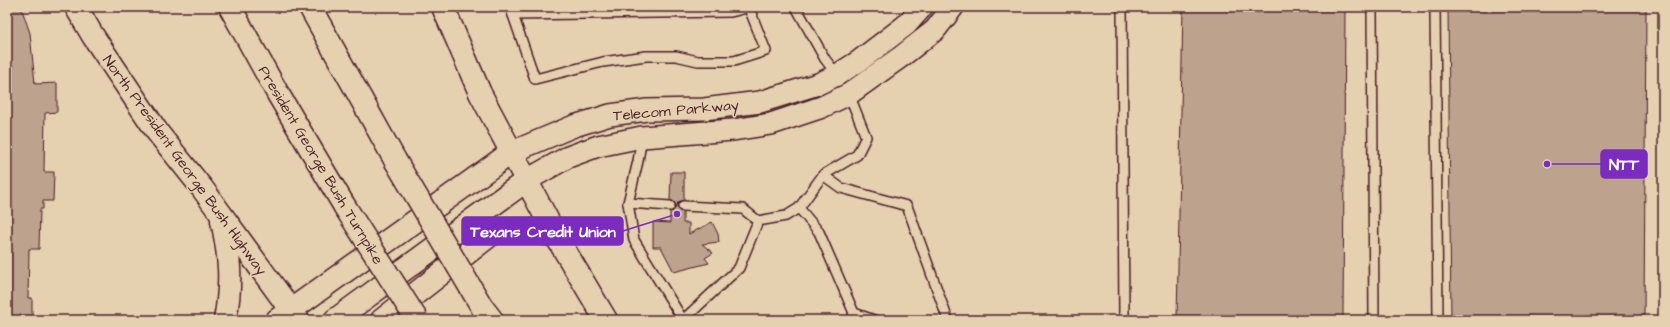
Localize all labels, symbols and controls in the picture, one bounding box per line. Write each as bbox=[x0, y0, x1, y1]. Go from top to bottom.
street label: North President George Bush Highway bbox=[97, 51, 272, 280]
street label: President George Bush Turnpike bbox=[252, 62, 388, 269]
street label: Telecom Parkway bbox=[612, 95, 740, 127]
callout: NTT bbox=[1601, 150, 1647, 178]
text: NTT bbox=[1609, 154, 1640, 176]
callout: Texans Credit Union bbox=[462, 217, 623, 245]
text: Texans Credit Union bbox=[469, 221, 616, 243]

